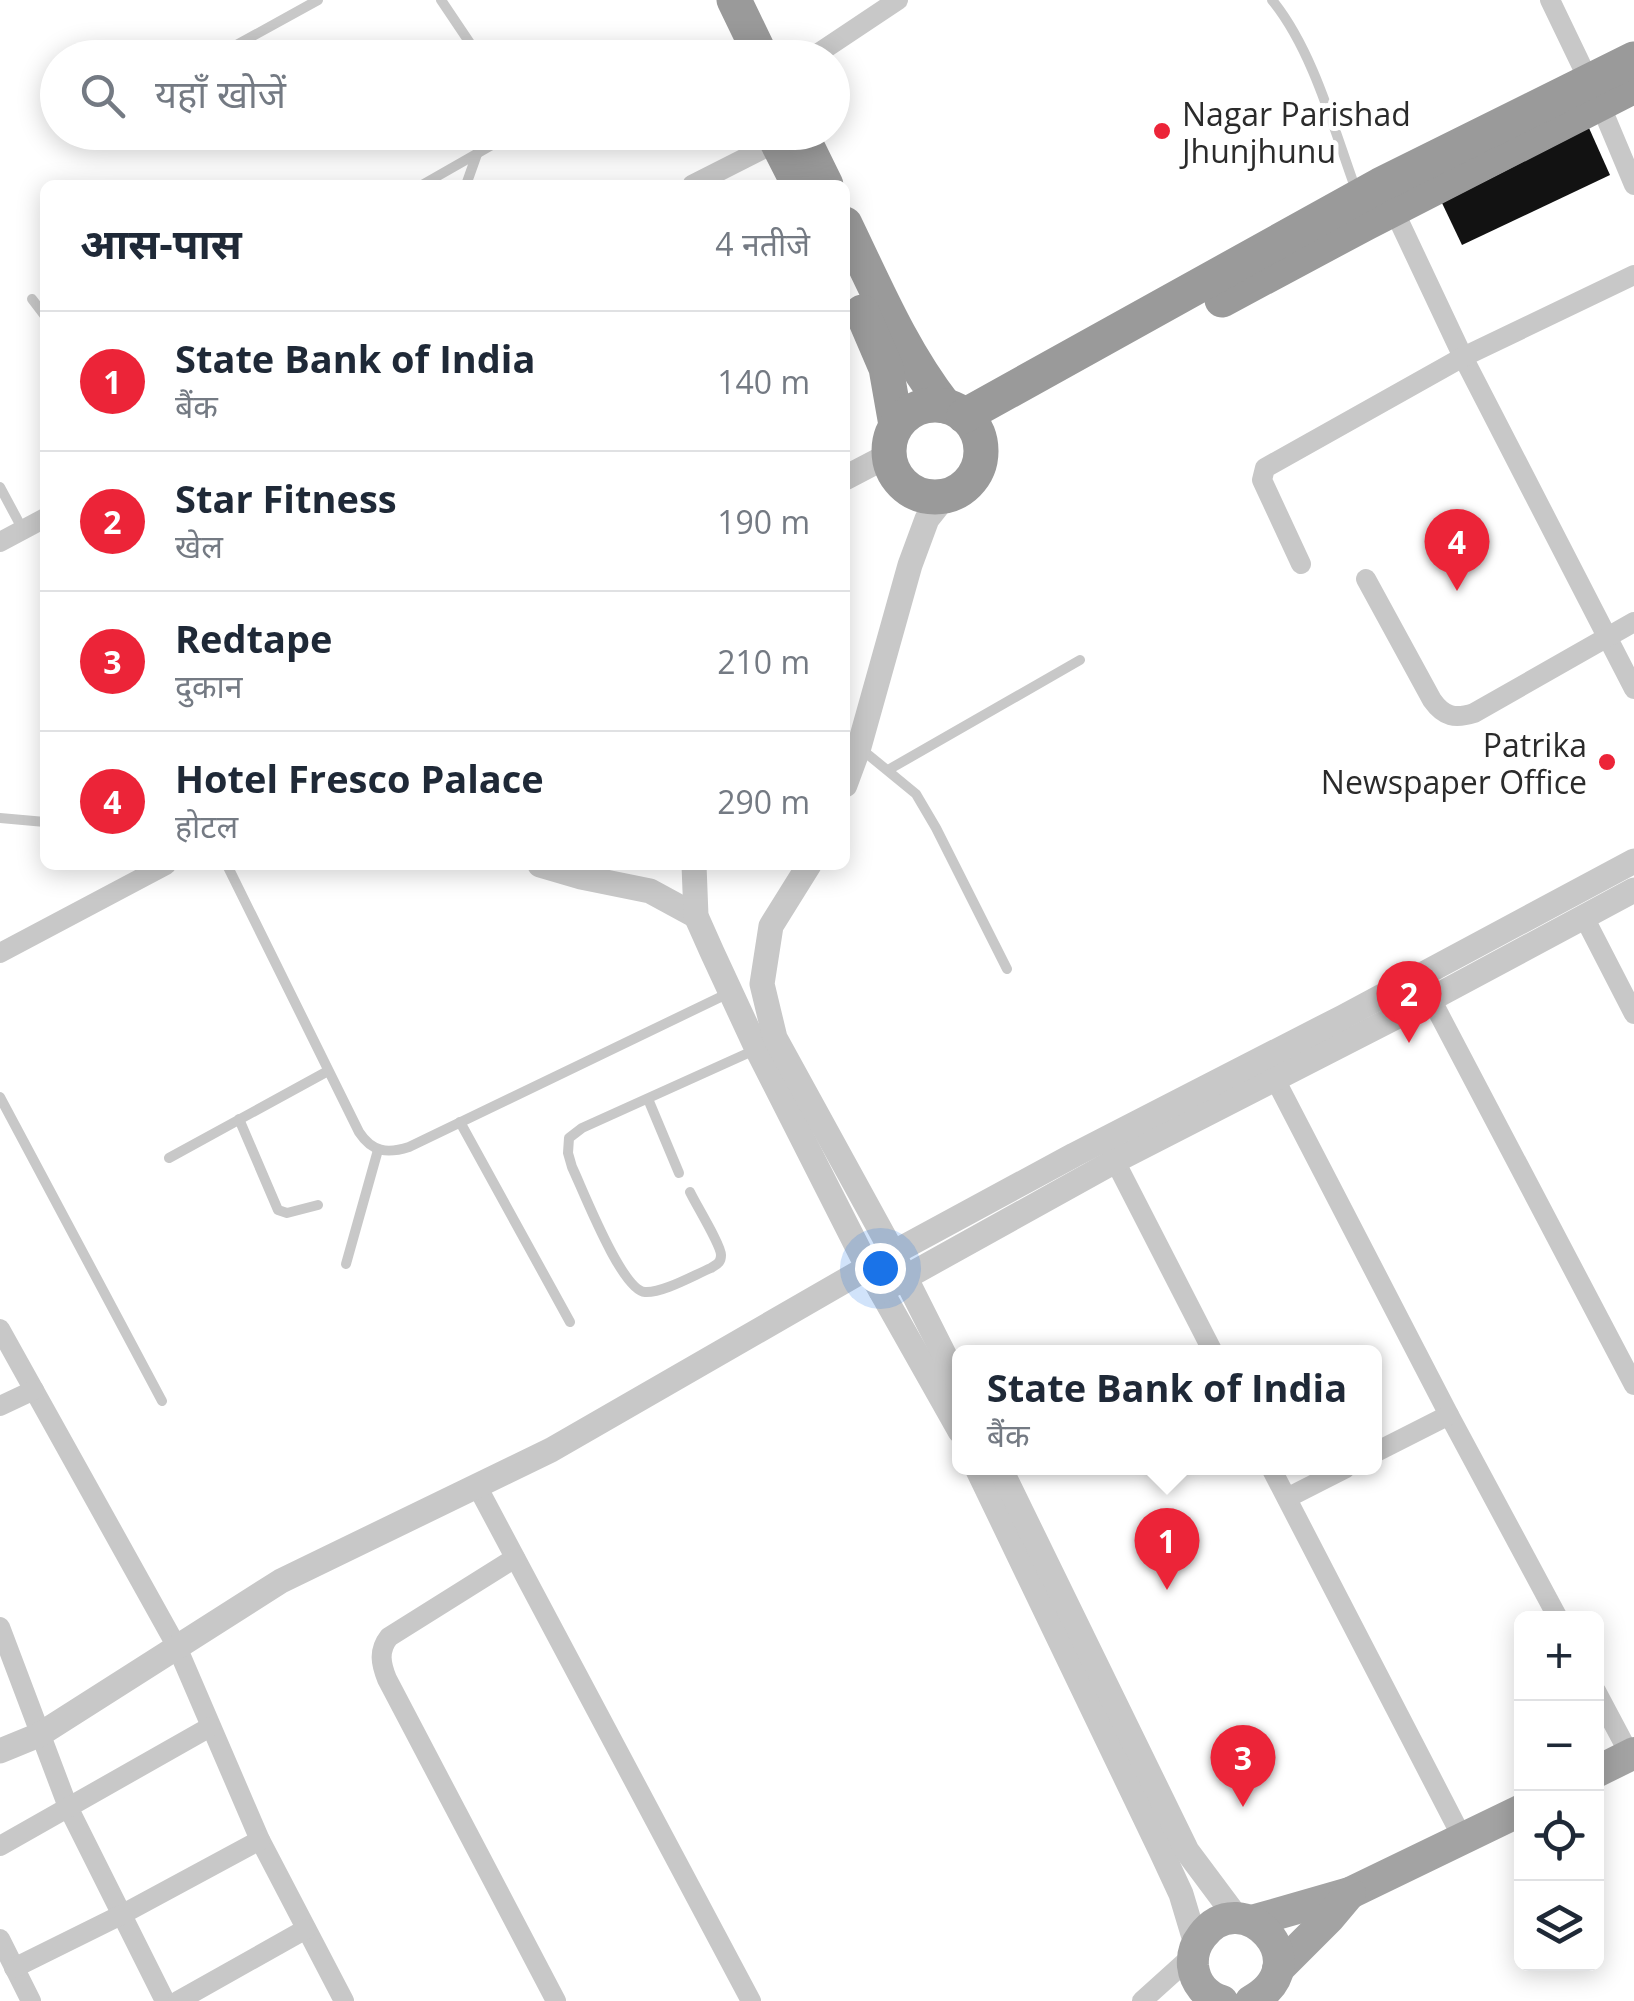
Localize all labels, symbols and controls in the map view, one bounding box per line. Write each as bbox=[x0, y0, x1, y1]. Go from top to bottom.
search box bbox=[40, 40, 850, 150]
text: यहाँ खोजें bbox=[155, 67, 286, 119]
icon: search bbox=[75, 68, 130, 123]
place label: Nagar Parishad Jhunjhunu bbox=[1179, 92, 1411, 172]
marker: Nagar Parishad Jhunjhunu bbox=[1151, 120, 1173, 142]
text: आस-पास bbox=[80, 214, 242, 271]
text: 4 नतीजे bbox=[715, 222, 810, 265]
text: State Bank of India bbox=[175, 332, 535, 384]
text: 1 bbox=[103, 360, 122, 403]
text: 140 m bbox=[717, 360, 810, 403]
text: बैंक bbox=[175, 384, 218, 427]
text: Star Fitness bbox=[175, 472, 397, 524]
text: 2 bbox=[103, 500, 122, 543]
text: 190 m bbox=[717, 500, 810, 543]
pin: 4 bbox=[1424, 508, 1490, 591]
text: खेल bbox=[175, 524, 223, 567]
text: Redtape bbox=[175, 612, 333, 664]
text: 3 bbox=[103, 640, 122, 683]
text: 210 m bbox=[717, 640, 810, 683]
text: दुकान bbox=[175, 664, 243, 707]
place label: Patrika Newspaper Office bbox=[1321, 723, 1587, 803]
marker: Patrika Newspaper Office bbox=[1596, 751, 1618, 773]
text: Hotel Fresco Palace bbox=[175, 752, 544, 804]
text: 4 bbox=[103, 780, 122, 823]
text: 290 m bbox=[717, 780, 810, 823]
text: होटल bbox=[175, 804, 238, 847]
pin: 2 bbox=[1376, 960, 1442, 1043]
your location bbox=[855, 1243, 906, 1294]
popup bbox=[952, 1345, 1382, 1475]
text: State Bank of India bbox=[987, 1361, 1347, 1413]
text: बैंक bbox=[987, 1413, 1030, 1456]
pin: 1 bbox=[1134, 1508, 1200, 1590]
map controls bbox=[1514, 1611, 1604, 1971]
button: + bbox=[1514, 1611, 1604, 1701]
button: − bbox=[1514, 1701, 1604, 1791]
pin: 3 bbox=[1210, 1724, 1276, 1807]
button: locate bbox=[1514, 1791, 1604, 1881]
button: layers bbox=[1514, 1881, 1604, 1971]

